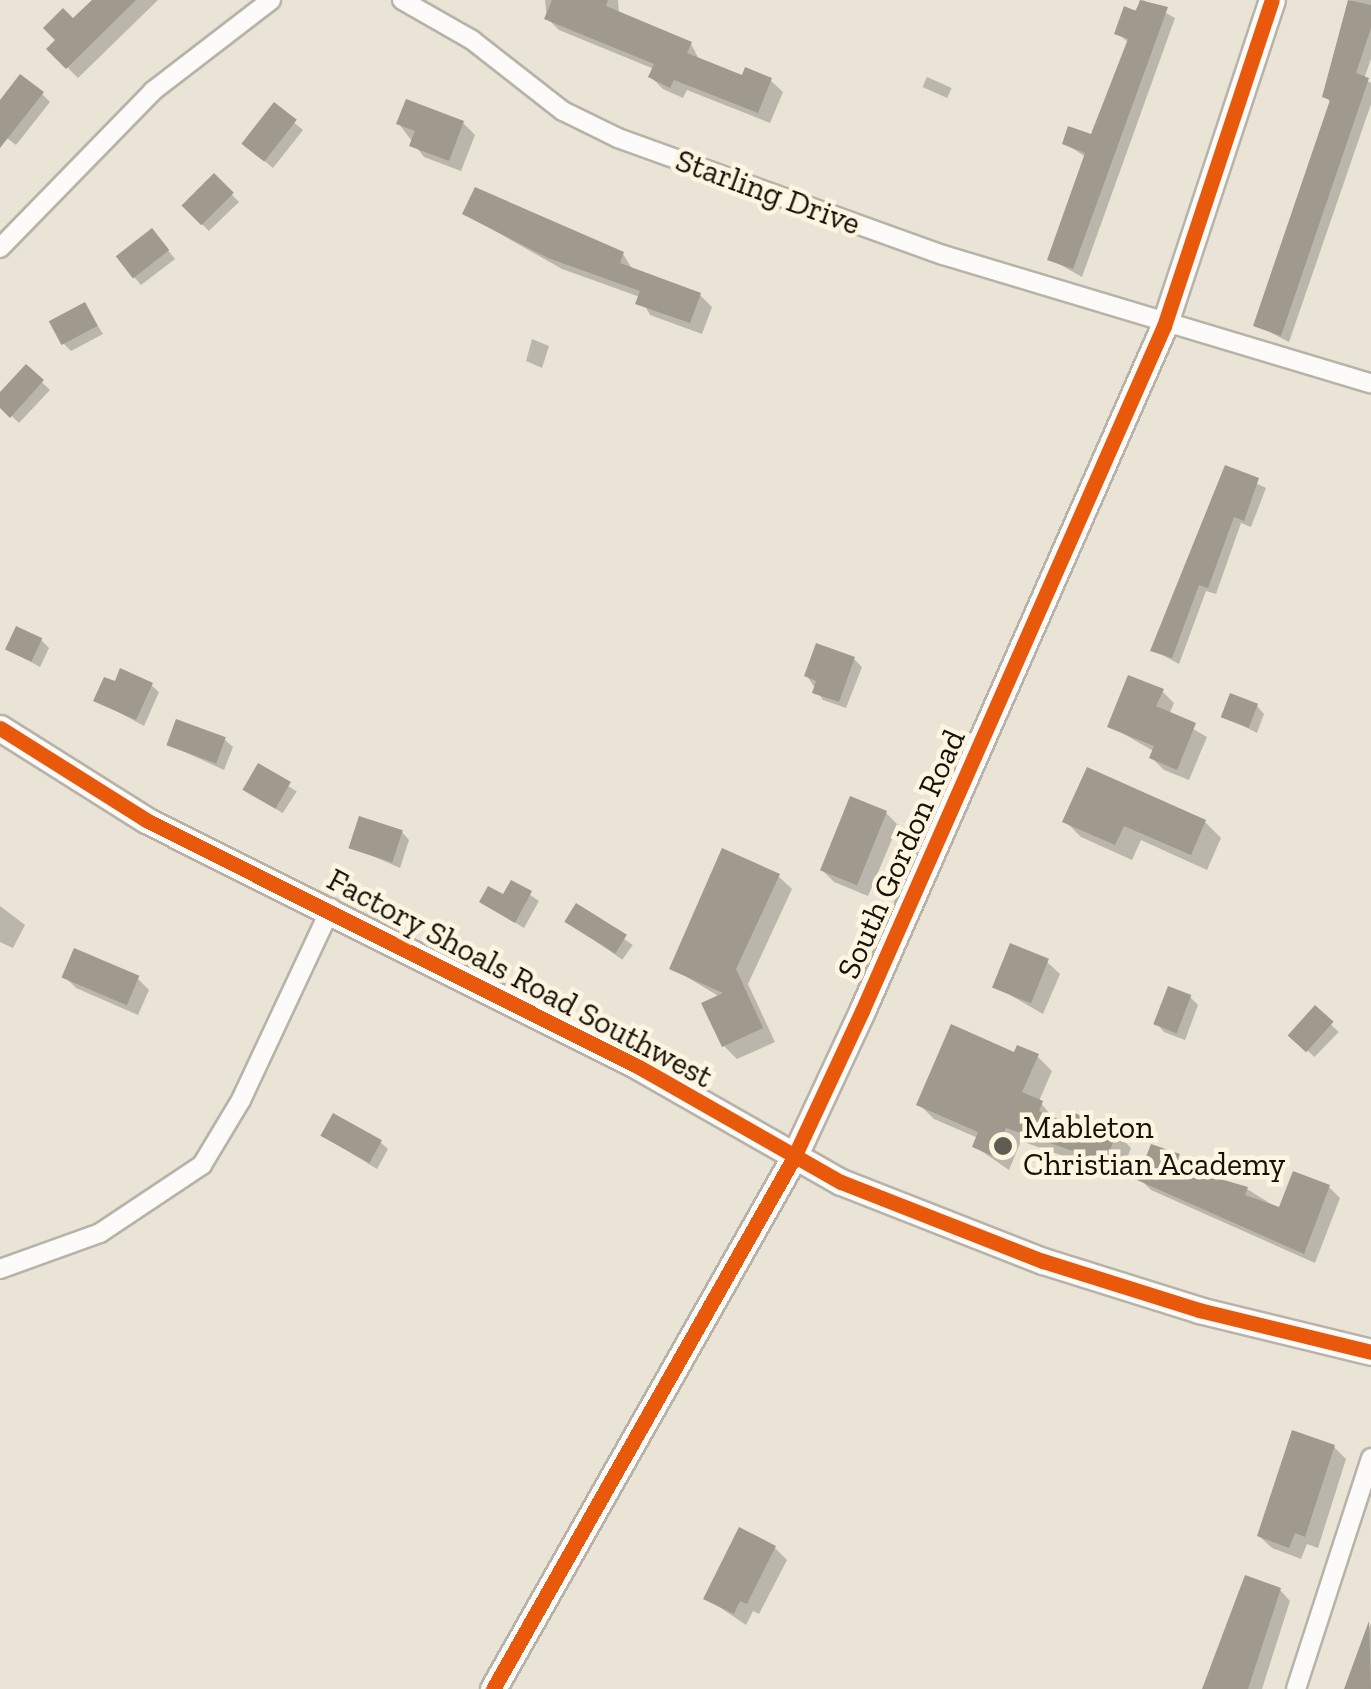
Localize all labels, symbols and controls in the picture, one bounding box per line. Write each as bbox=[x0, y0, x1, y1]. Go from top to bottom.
street label: Starling Drive bbox=[671, 141, 865, 243]
street label: South Gordon Road bbox=[829, 723, 973, 985]
street label: Factory Shoals Road Southwest bbox=[321, 860, 719, 1096]
place label: Mableton Christian Academy bbox=[1023, 1109, 1286, 1184]
marker: Mableton Christian Academy bbox=[992, 1135, 1014, 1157]

